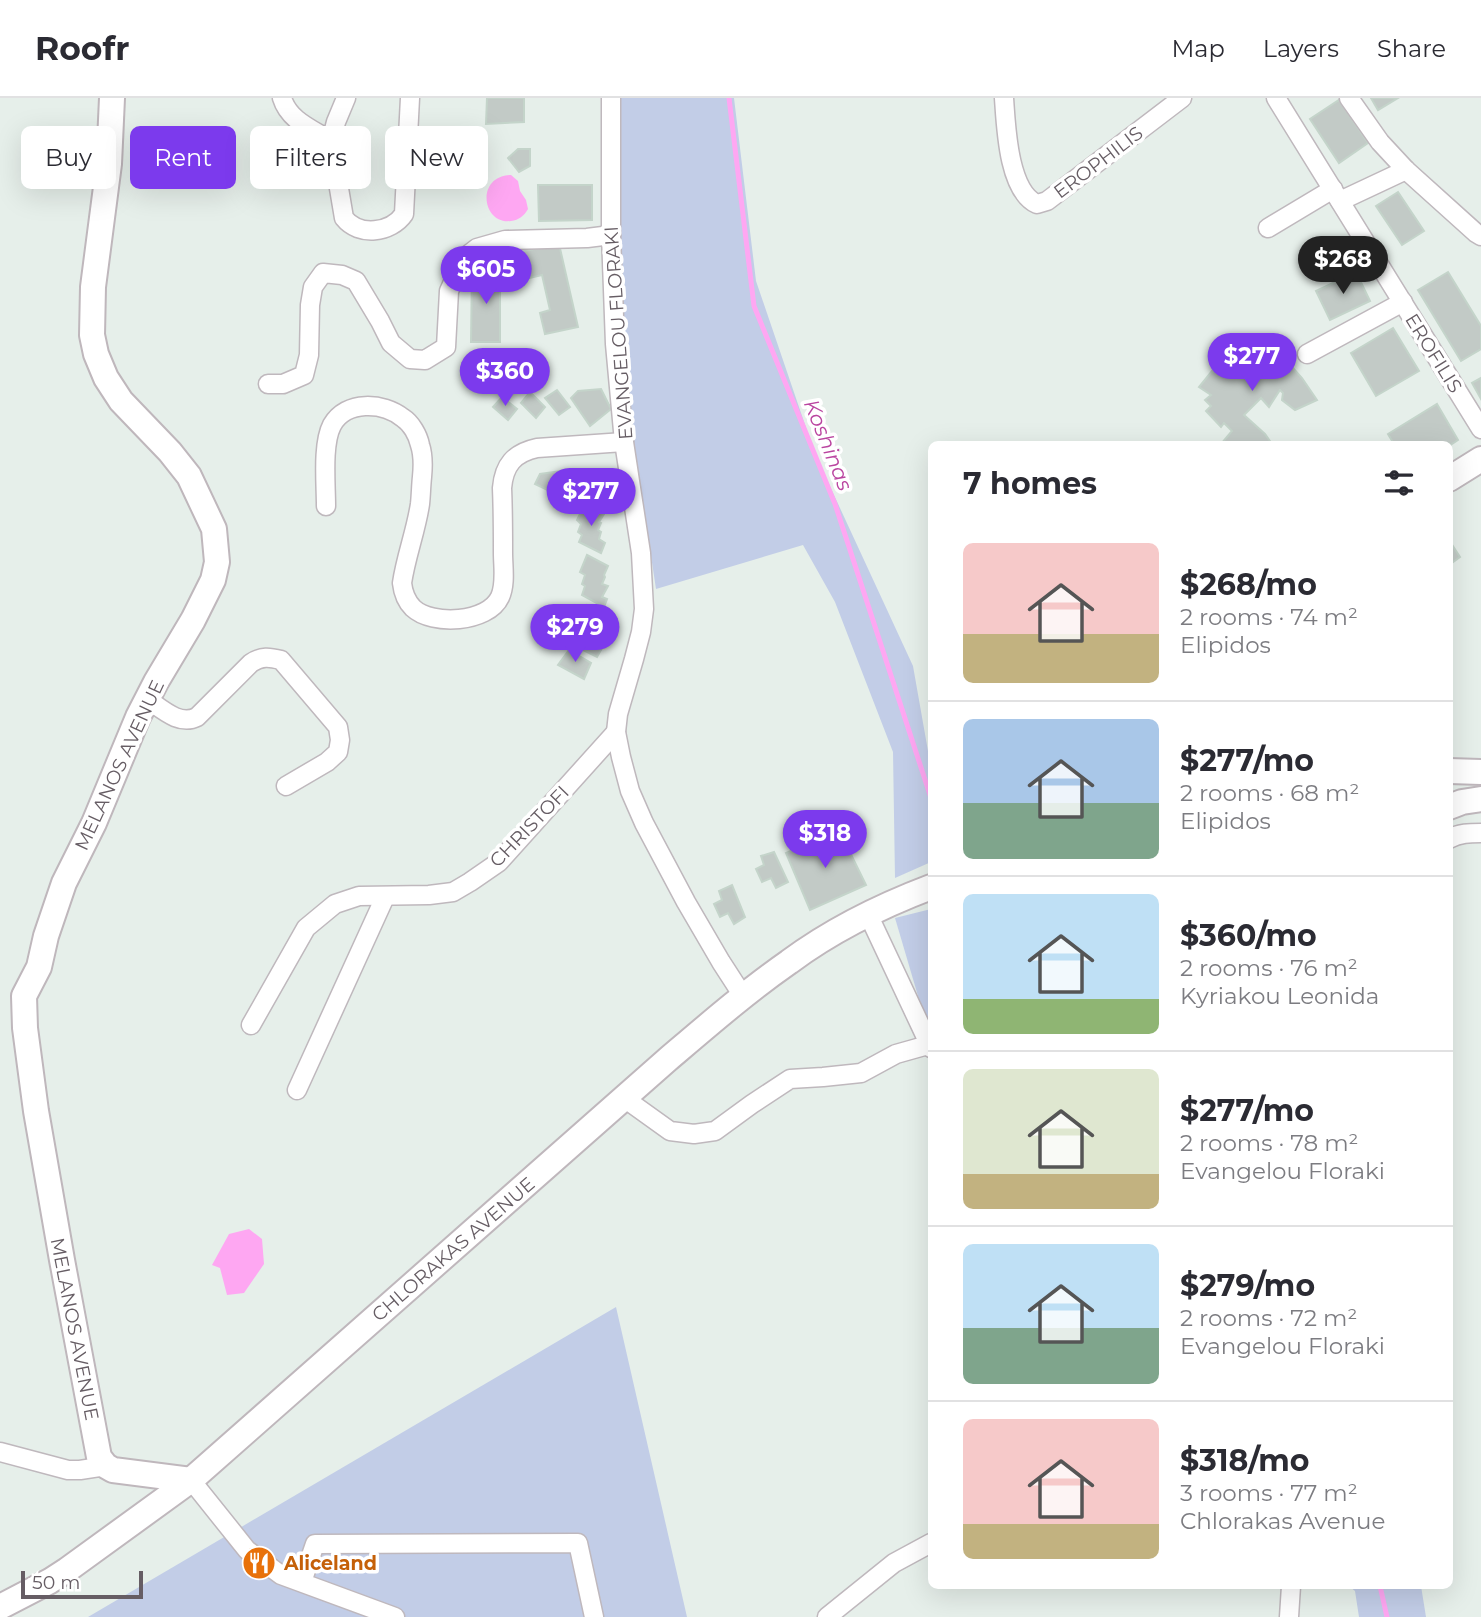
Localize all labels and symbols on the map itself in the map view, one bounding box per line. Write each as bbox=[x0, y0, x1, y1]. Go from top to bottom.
street label: EROPHILIS bbox=[1049, 121, 1147, 203]
street label: EVANGELOU FLORAKI bbox=[600, 225, 637, 440]
pin: $268 bbox=[1302, 236, 1384, 296]
pin: $605 bbox=[445, 246, 527, 306]
street label: EROFILIS bbox=[1400, 310, 1467, 397]
pin: $277 bbox=[1211, 334, 1293, 393]
pin: $360 bbox=[464, 348, 546, 408]
water label: Koshinas bbox=[799, 395, 858, 494]
pin: $277 bbox=[550, 468, 632, 528]
pin: $279 bbox=[534, 604, 616, 664]
street label: MELANOS AVENUE bbox=[70, 676, 169, 854]
street label: CHRISTOFI bbox=[485, 781, 574, 872]
pin: $318 bbox=[784, 810, 866, 870]
street label: CHLORAKAS AVENUE bbox=[367, 1172, 539, 1326]
street label: MELANOS AVENUE bbox=[46, 1236, 104, 1422]
restaurant icon: Aliceland bbox=[240, 1544, 278, 1582]
place label: Aliceland bbox=[283, 1552, 377, 1575]
scale bar bbox=[21, 1568, 144, 1600]

